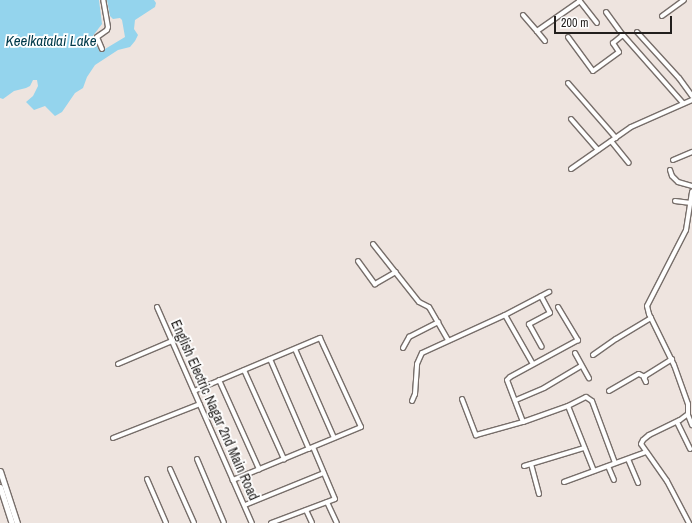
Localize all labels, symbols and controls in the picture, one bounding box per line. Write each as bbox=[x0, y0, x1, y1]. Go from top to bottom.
scale bar bbox=[556, 8, 674, 34]
text: 200 m bbox=[561, 15, 588, 31]
water label: Keelkatalai Lake bbox=[6, 32, 96, 50]
street label: English Electric Nagar 2nd Main Road bbox=[167, 317, 263, 503]

